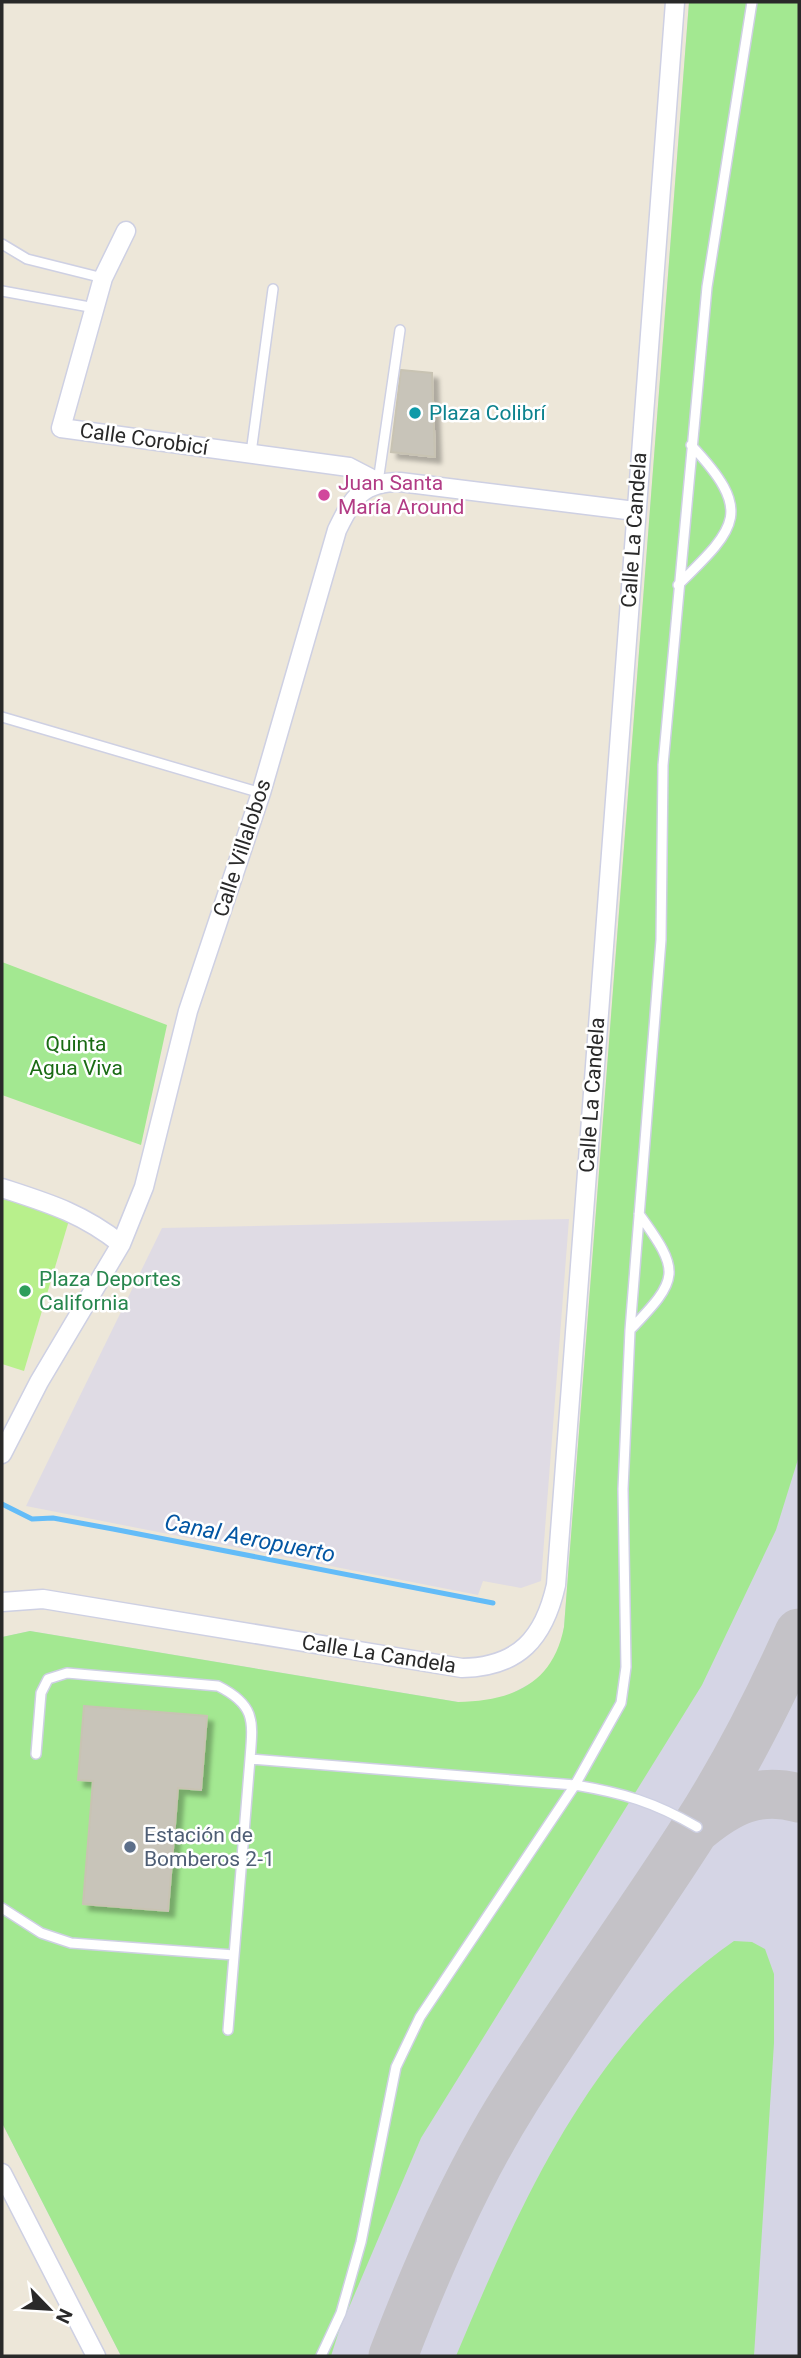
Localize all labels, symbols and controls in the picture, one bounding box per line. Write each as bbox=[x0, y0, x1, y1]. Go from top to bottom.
place label: Plaza Colibrí bbox=[429, 401, 547, 425]
marker: Plaza Colibrí bbox=[407, 405, 423, 421]
street label: Calle Corobicí bbox=[78, 418, 210, 460]
street label: Calle La Candela bbox=[617, 451, 651, 609]
place label: Juan Santa María Around bbox=[338, 471, 464, 519]
marker: Juan Santa María Around bbox=[316, 487, 332, 503]
street label: Calle Villalobos bbox=[208, 776, 276, 920]
street label: Calle La Candela bbox=[575, 1016, 609, 1174]
park label: Quinta Agua Viva bbox=[29, 1032, 123, 1080]
place label: Plaza Deportes California bbox=[39, 1267, 181, 1315]
marker: Plaza Deportes California bbox=[17, 1283, 33, 1299]
water label: Canal Aeropuerto bbox=[162, 1509, 337, 1568]
street label: Calle La Candela bbox=[300, 1630, 458, 1678]
place label: Estación de Bomberos 2-1 bbox=[144, 1823, 275, 1871]
marker: Estación de Bomberos 2-1 bbox=[122, 1839, 138, 1855]
north arrow bbox=[14, 2274, 84, 2344]
text: N bbox=[51, 2305, 77, 2327]

